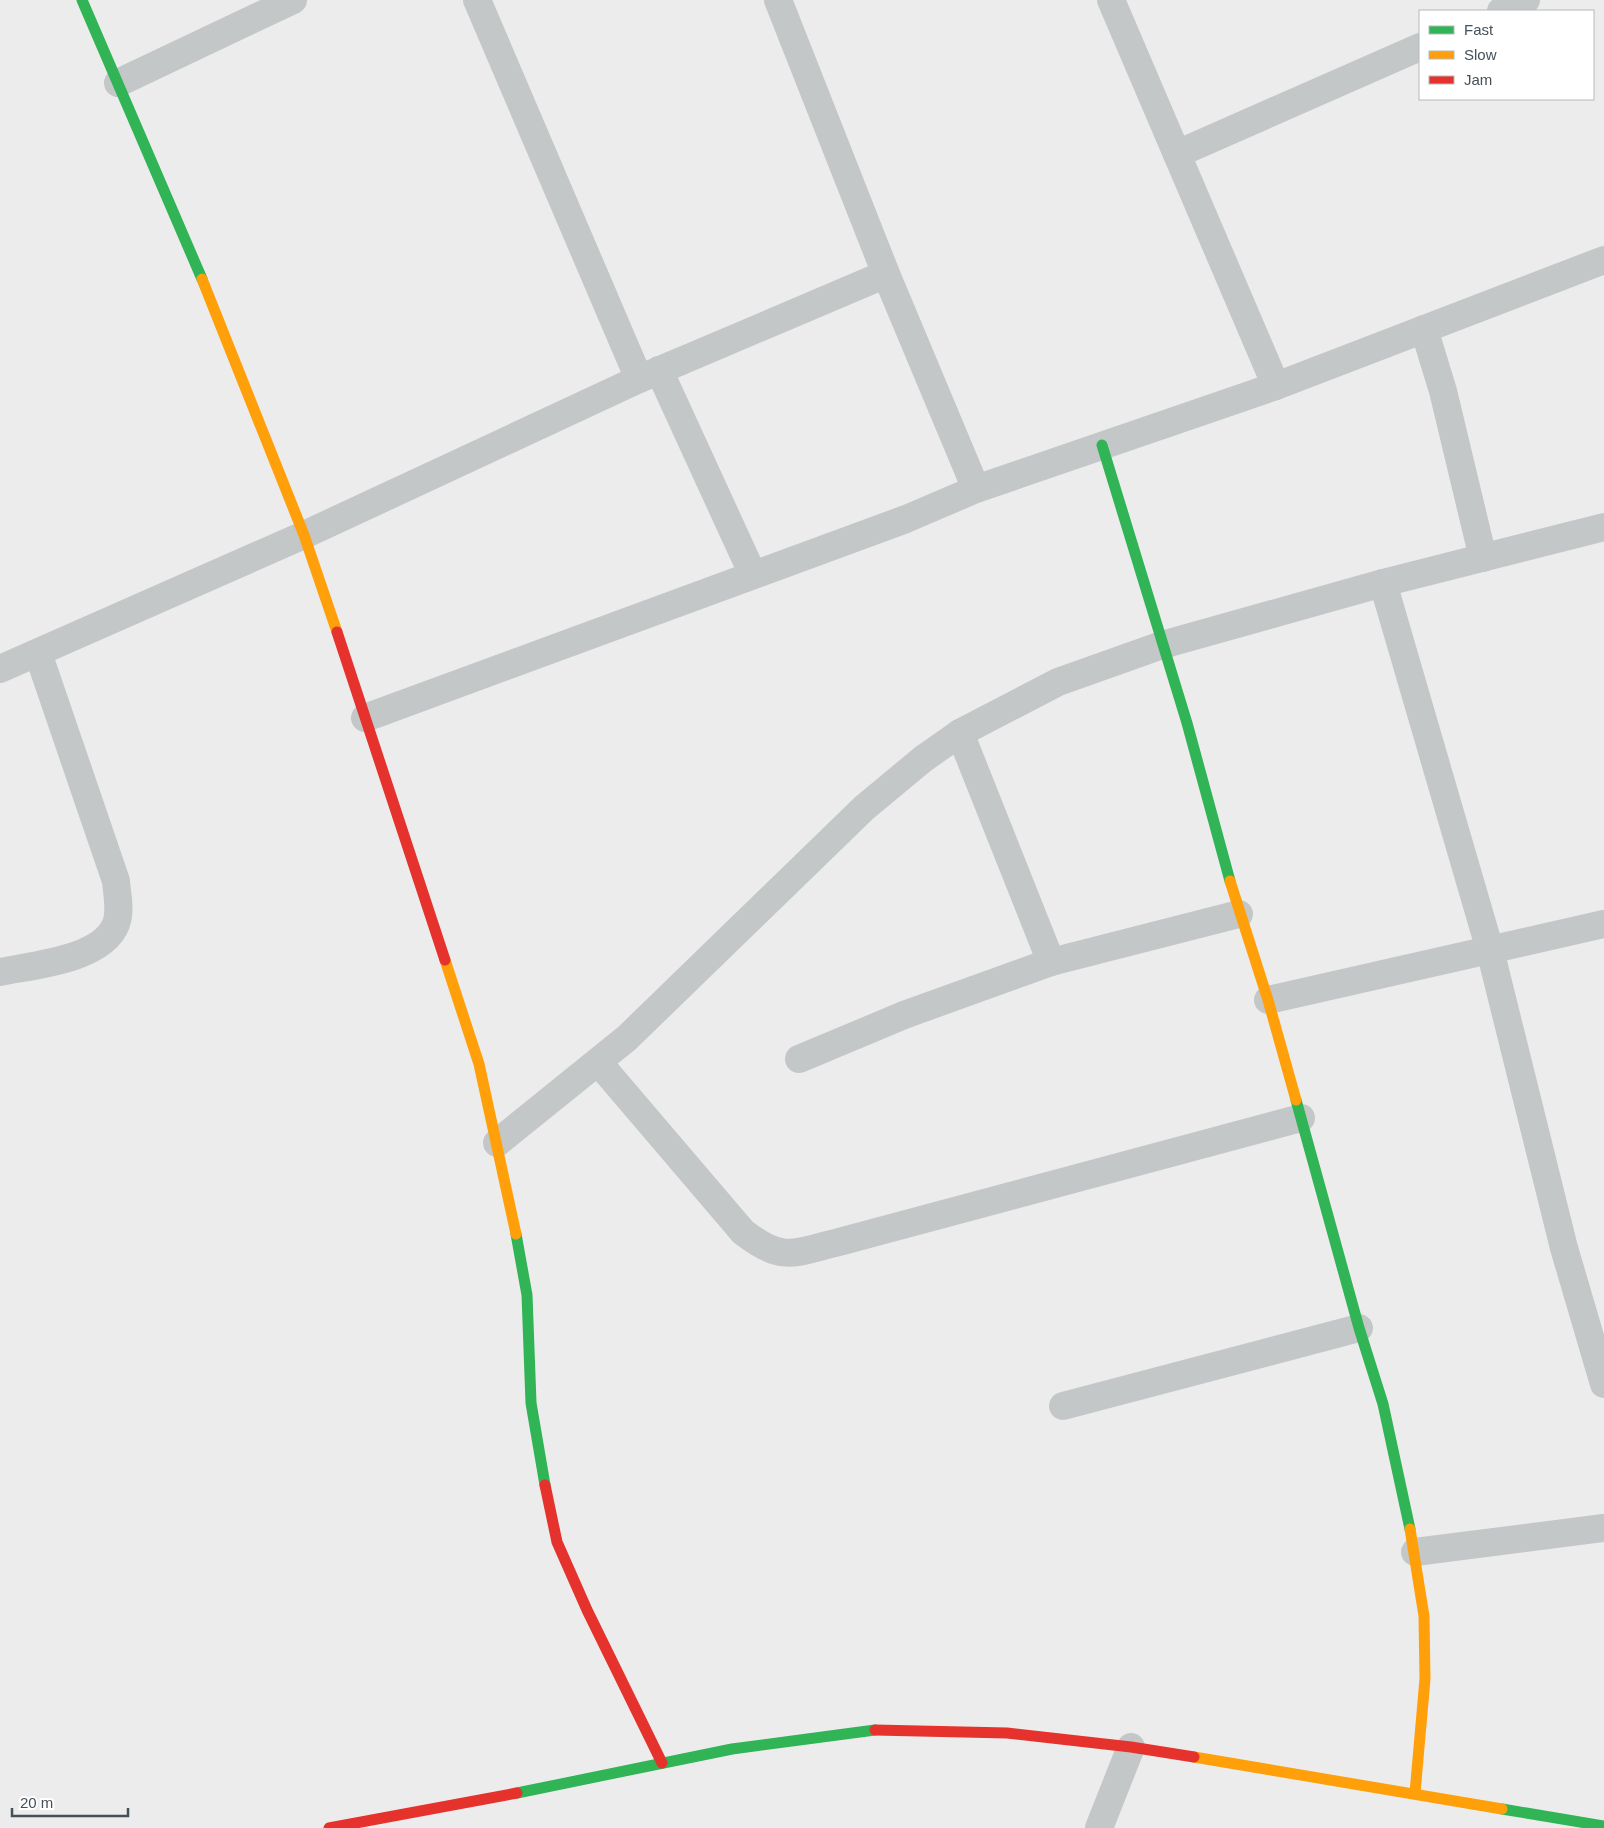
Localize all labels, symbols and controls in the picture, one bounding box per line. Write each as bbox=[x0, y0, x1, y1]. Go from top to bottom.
legend bbox=[1419, 10, 1594, 100]
text: Fast bbox=[1464, 21, 1494, 38]
text: Slow bbox=[1464, 46, 1497, 63]
text: Jam bbox=[1464, 71, 1492, 88]
scale bar bbox=[12, 1786, 129, 1818]
text: 20 m bbox=[20, 1794, 53, 1811]

